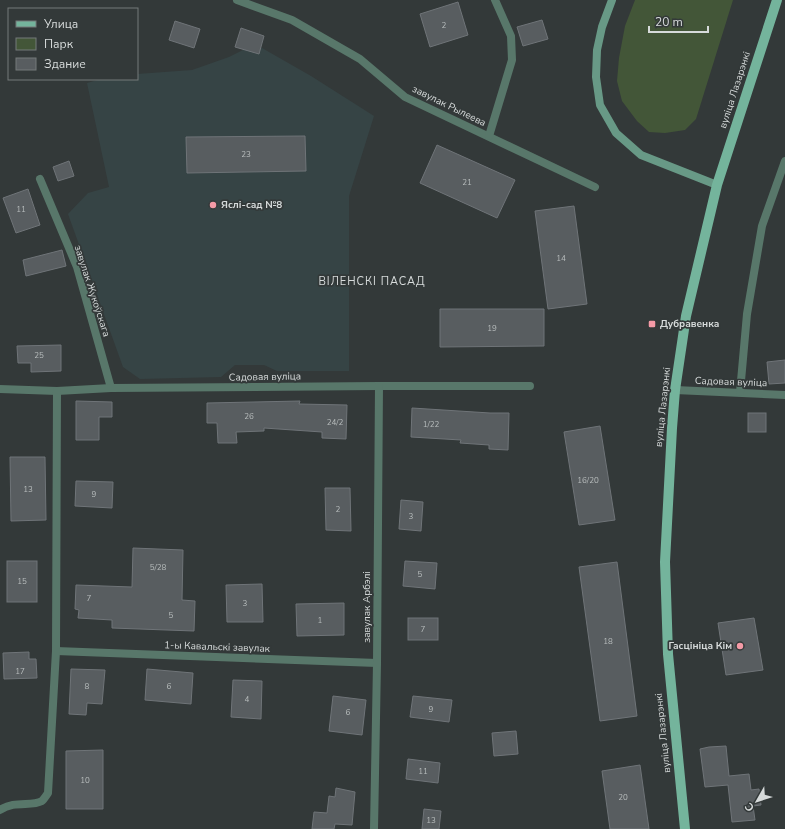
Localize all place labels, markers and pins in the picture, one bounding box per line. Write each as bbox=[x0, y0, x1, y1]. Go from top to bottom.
place label: Яслі-сад №8 bbox=[221, 198, 282, 212]
marker: Яслі-сад №8 bbox=[208, 200, 218, 210]
place label: Дубравенка bbox=[660, 317, 719, 331]
marker: Дубравенка bbox=[647, 319, 657, 329]
place label: Гасцініца Кім bbox=[669, 639, 732, 653]
marker: Гасцініца Кім bbox=[735, 641, 745, 651]

